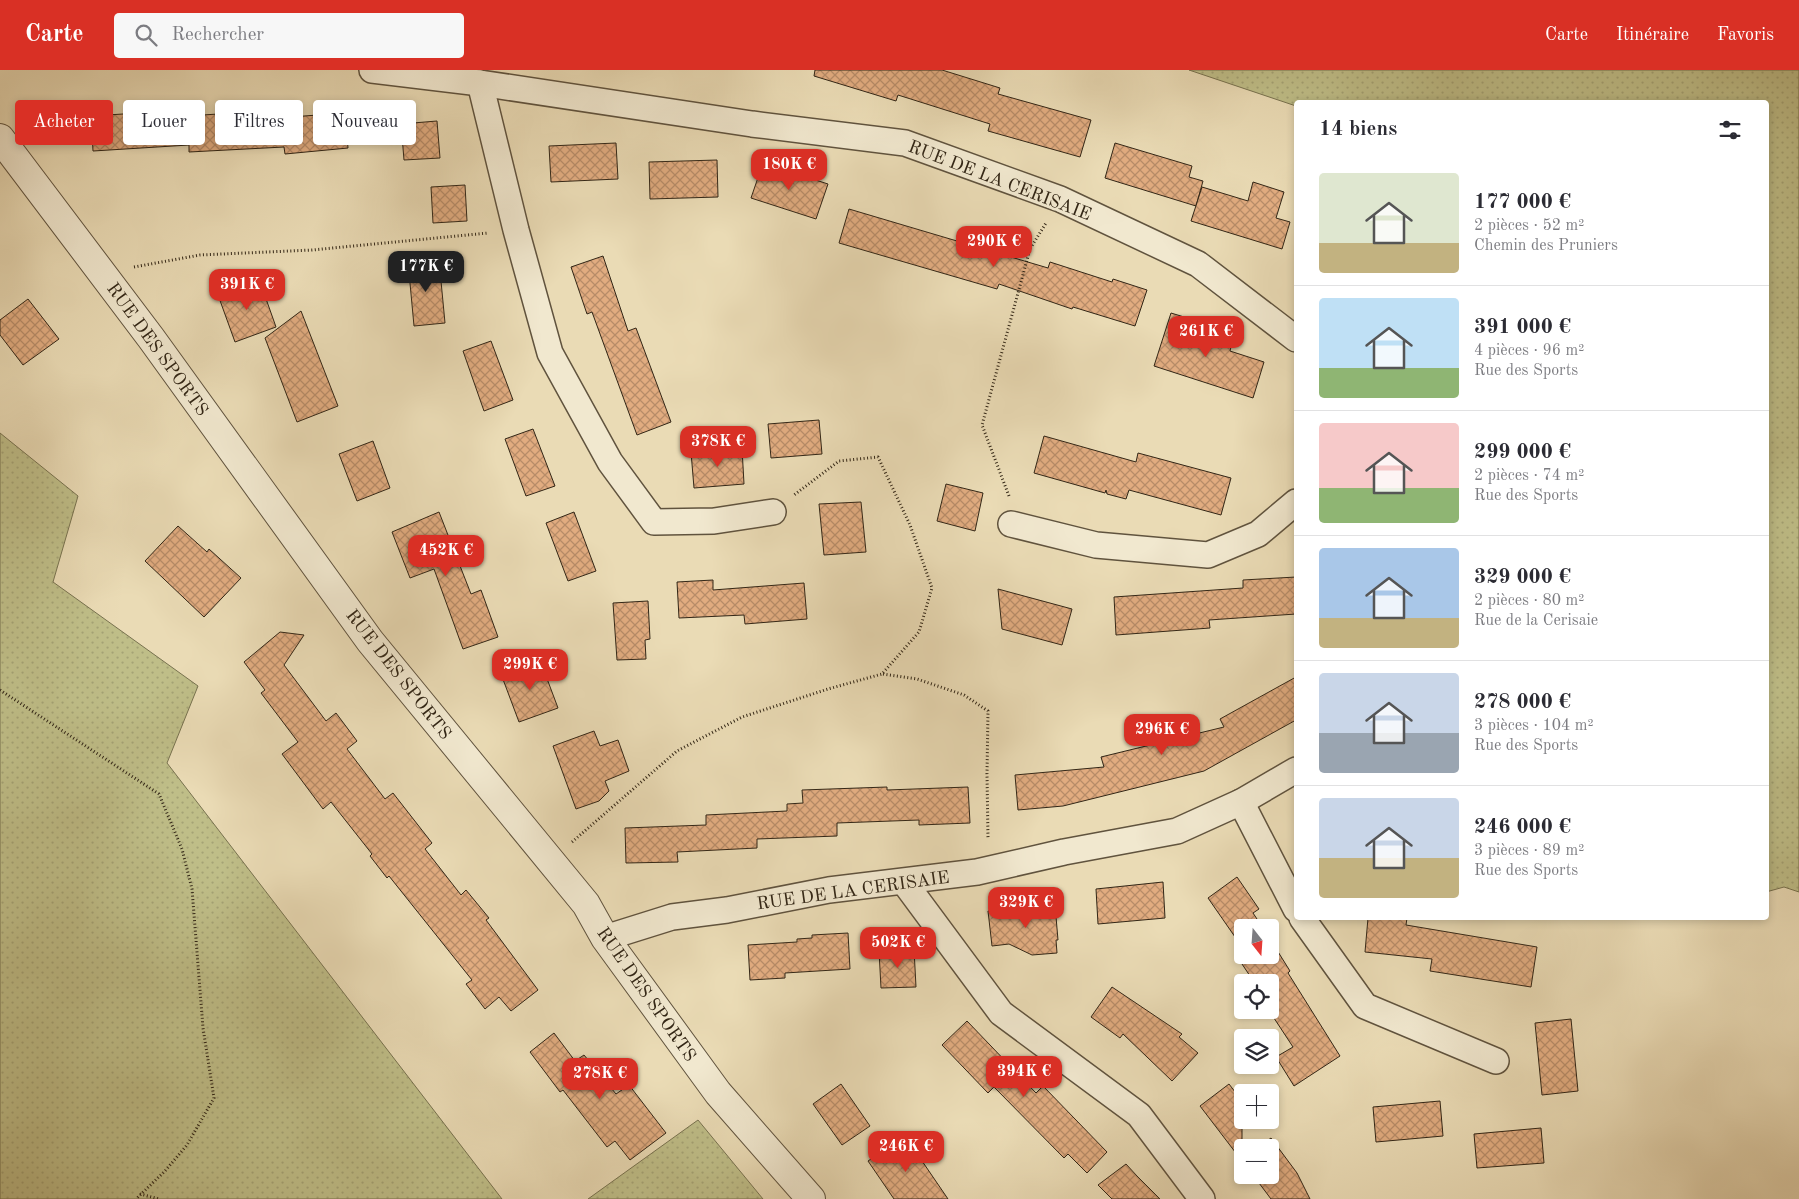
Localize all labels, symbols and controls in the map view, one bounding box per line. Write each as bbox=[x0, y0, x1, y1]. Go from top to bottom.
search box bbox=[114, 13, 464, 58]
icon: search bbox=[132, 21, 160, 49]
text: Carte bbox=[25, 23, 84, 47]
text: Rechercher bbox=[172, 26, 264, 45]
text: Carte bbox=[1545, 26, 1588, 44]
text: Itinéraire bbox=[1616, 26, 1689, 44]
text: Favoris bbox=[1717, 26, 1774, 44]
chip: Acheter bbox=[15, 100, 113, 145]
chip: Louer bbox=[123, 100, 205, 145]
chip: Filtres bbox=[215, 100, 303, 145]
chip: Nouveau bbox=[313, 100, 416, 145]
icon: filters bbox=[1716, 116, 1744, 144]
text: 14 biens bbox=[1319, 119, 1397, 140]
street label: RUE DE LA CERISAIE bbox=[906, 138, 1094, 224]
pin: 180K € bbox=[748, 148, 830, 191]
text: 180K € bbox=[762, 157, 816, 173]
text: 177 000 € bbox=[1474, 192, 1571, 213]
icon: home bbox=[1359, 193, 1419, 253]
text: 2 pièces · 52 m² bbox=[1474, 218, 1584, 234]
pin: 290K € bbox=[953, 226, 1035, 268]
text: 290K € bbox=[967, 234, 1021, 250]
text: Chemin des Pruniers bbox=[1474, 238, 1618, 254]
pin: 177K € bbox=[385, 250, 467, 293]
text: 177K € bbox=[399, 259, 453, 275]
pin: 391K € bbox=[206, 268, 288, 311]
text: 391K € bbox=[220, 277, 274, 293]
street label: RUE DES SPORTS bbox=[103, 280, 211, 419]
pin: 261K € bbox=[1165, 316, 1247, 358]
text: 391 000 € bbox=[1474, 317, 1571, 338]
icon: home bbox=[1359, 318, 1419, 378]
text: 261K € bbox=[1179, 324, 1233, 340]
text: 4 pièces · 96 m² bbox=[1474, 343, 1584, 359]
text: Rue des Sports bbox=[1474, 363, 1578, 379]
pin: 378K € bbox=[677, 426, 759, 468]
text: 378K € bbox=[691, 434, 745, 450]
text: 299 000 € bbox=[1474, 442, 1571, 463]
icon: home bbox=[1359, 443, 1419, 503]
text: 2 pièces · 74 m² bbox=[1474, 468, 1584, 484]
text: Rue des Sports bbox=[1474, 488, 1578, 504]
pin: 452K € bbox=[405, 534, 487, 577]
text: 452K € bbox=[419, 543, 473, 559]
text: 329 000 € bbox=[1474, 567, 1571, 588]
icon: home bbox=[1359, 568, 1419, 628]
text: 2 pièces · 80 m² bbox=[1474, 593, 1584, 609]
street label: RUE DES SPORTS bbox=[342, 606, 454, 743]
text: Rue de la Cerisaie bbox=[1474, 613, 1598, 629]
pin: 299K € bbox=[489, 648, 571, 691]
text: 299K € bbox=[503, 657, 557, 673]
text: 278 000 € bbox=[1474, 692, 1571, 713]
icon: home bbox=[1359, 693, 1419, 753]
pin: 296K € bbox=[1121, 714, 1203, 756]
text: 3 pièces · 104 m² bbox=[1474, 718, 1594, 734]
text: 296K € bbox=[1135, 722, 1189, 738]
text: Rue des Sports bbox=[1474, 738, 1578, 754]
text: 246 000 € bbox=[1474, 817, 1571, 838]
icon: home bbox=[1359, 818, 1419, 878]
text: 3 pièces · 89 m² bbox=[1474, 843, 1584, 859]
text: Rue des Sports bbox=[1474, 863, 1578, 879]
street label: RUE DE LA CERISAIE bbox=[756, 869, 951, 913]
pin: 329K € bbox=[985, 886, 1067, 929]
text: 329K € bbox=[999, 895, 1053, 911]
north arrow bbox=[1234, 919, 1279, 964]
map controls bbox=[1234, 919, 1279, 1184]
street label: RUE DES SPORTS bbox=[593, 924, 699, 1065]
pin: 502K € bbox=[857, 926, 939, 969]
text: 502K € bbox=[871, 935, 925, 951]
button: locate bbox=[1234, 974, 1279, 1019]
button: layers bbox=[1234, 1029, 1279, 1074]
pin: 394K € bbox=[983, 1056, 1065, 1098]
pin: 278K € bbox=[559, 1058, 641, 1100]
text: 394K € bbox=[997, 1064, 1051, 1080]
text: 278K € bbox=[573, 1066, 627, 1082]
button: + bbox=[1234, 1084, 1279, 1129]
pin: 246K € bbox=[865, 1130, 947, 1173]
text: 246K € bbox=[879, 1139, 933, 1155]
button: − bbox=[1234, 1139, 1279, 1184]

